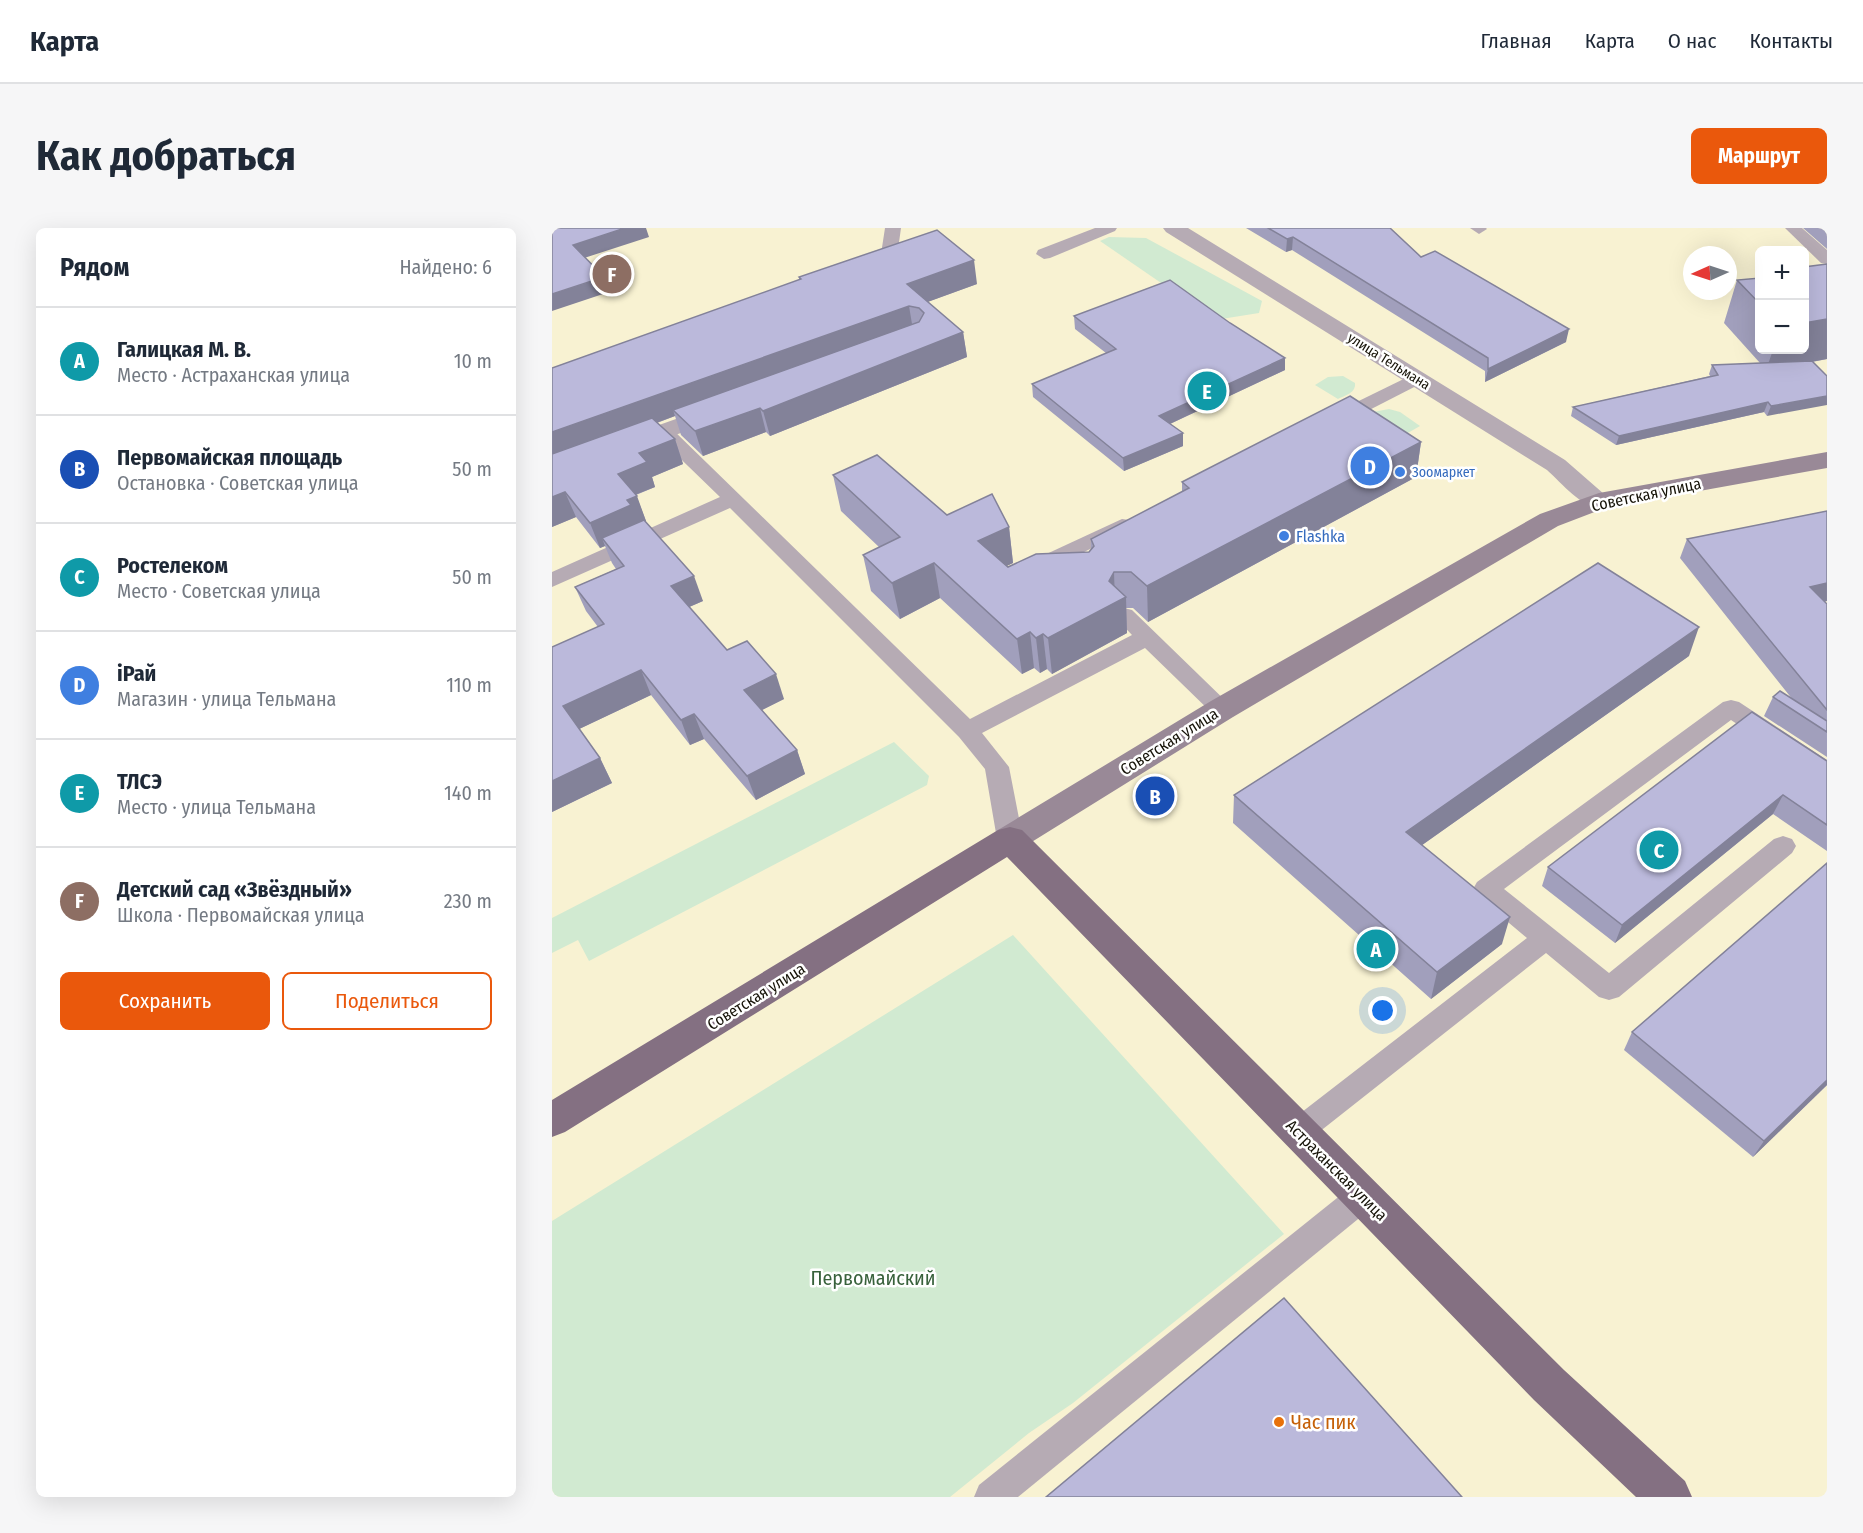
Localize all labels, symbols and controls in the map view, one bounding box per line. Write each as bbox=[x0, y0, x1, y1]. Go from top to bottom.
text: Карта bbox=[30, 25, 99, 58]
text: Главная bbox=[1481, 28, 1552, 54]
text: Карта bbox=[1585, 28, 1635, 54]
text: О нас bbox=[1668, 28, 1716, 54]
text: Контакты bbox=[1749, 28, 1833, 54]
button: Маршрут bbox=[1691, 128, 1827, 184]
text: Как добраться bbox=[36, 131, 296, 181]
north arrow bbox=[1683, 246, 1737, 300]
map controls bbox=[1755, 246, 1809, 354]
button: + bbox=[1755, 246, 1809, 300]
text: Рядом bbox=[60, 252, 129, 283]
pin: F bbox=[592, 252, 632, 296]
text: Найдено: 6 bbox=[399, 255, 492, 279]
button: − bbox=[1755, 300, 1809, 354]
street label: улица Тельмана bbox=[1344, 329, 1433, 394]
text: Галицкая М. В. bbox=[117, 336, 251, 363]
text: A bbox=[74, 349, 85, 373]
text: 10 m bbox=[454, 349, 492, 373]
text: Место · Астраханская улица bbox=[117, 363, 350, 387]
pin: E bbox=[1188, 368, 1226, 414]
text: Первомайская площадь bbox=[117, 444, 342, 471]
pin: D bbox=[1350, 444, 1390, 488]
text: B bbox=[74, 457, 85, 481]
text: 50 m bbox=[452, 457, 492, 481]
place label: Зоомаркет bbox=[1412, 464, 1475, 481]
marker: Зоомаркет bbox=[1393, 465, 1407, 479]
text: Остановка · Советская улица bbox=[117, 471, 359, 495]
street label: Советская улица bbox=[1590, 474, 1703, 515]
place label: Flashka bbox=[1296, 527, 1345, 546]
marker: Flashka bbox=[1277, 529, 1291, 543]
text: Ростелеком bbox=[117, 552, 228, 579]
text: C bbox=[74, 565, 85, 589]
text: 50 m bbox=[452, 565, 492, 589]
text: Место · Советская улица bbox=[117, 579, 321, 603]
text: iРай bbox=[117, 660, 156, 687]
text: D bbox=[74, 673, 85, 697]
text: 110 m bbox=[446, 673, 492, 697]
text: Магазин · улица Тельмана bbox=[117, 687, 336, 711]
street label: Советская улица bbox=[1117, 704, 1222, 779]
text: ТЛСЭ bbox=[117, 768, 162, 795]
pin: B bbox=[1136, 774, 1174, 818]
text: E bbox=[75, 781, 84, 805]
text: 140 m bbox=[444, 781, 492, 805]
text: Место · улица Тельмана bbox=[117, 795, 316, 819]
pin: C bbox=[1640, 828, 1678, 872]
text: Детский сад «Звёздный» bbox=[117, 876, 352, 903]
text: F bbox=[75, 889, 84, 913]
text: 230 m bbox=[444, 889, 492, 913]
text: Школа · Первомайская улица bbox=[117, 903, 365, 927]
pin: A bbox=[1356, 926, 1396, 972]
street label: Советская улица bbox=[704, 959, 809, 1034]
button: Сохранить bbox=[60, 972, 270, 1030]
button: Поделиться bbox=[282, 972, 492, 1030]
your location bbox=[1368, 996, 1397, 1025]
street label: Астраханская улица bbox=[1282, 1116, 1391, 1225]
park label: Первомайский bbox=[810, 1266, 936, 1290]
place label: Час пик bbox=[1291, 1410, 1356, 1434]
marker: Час пик bbox=[1272, 1415, 1286, 1429]

